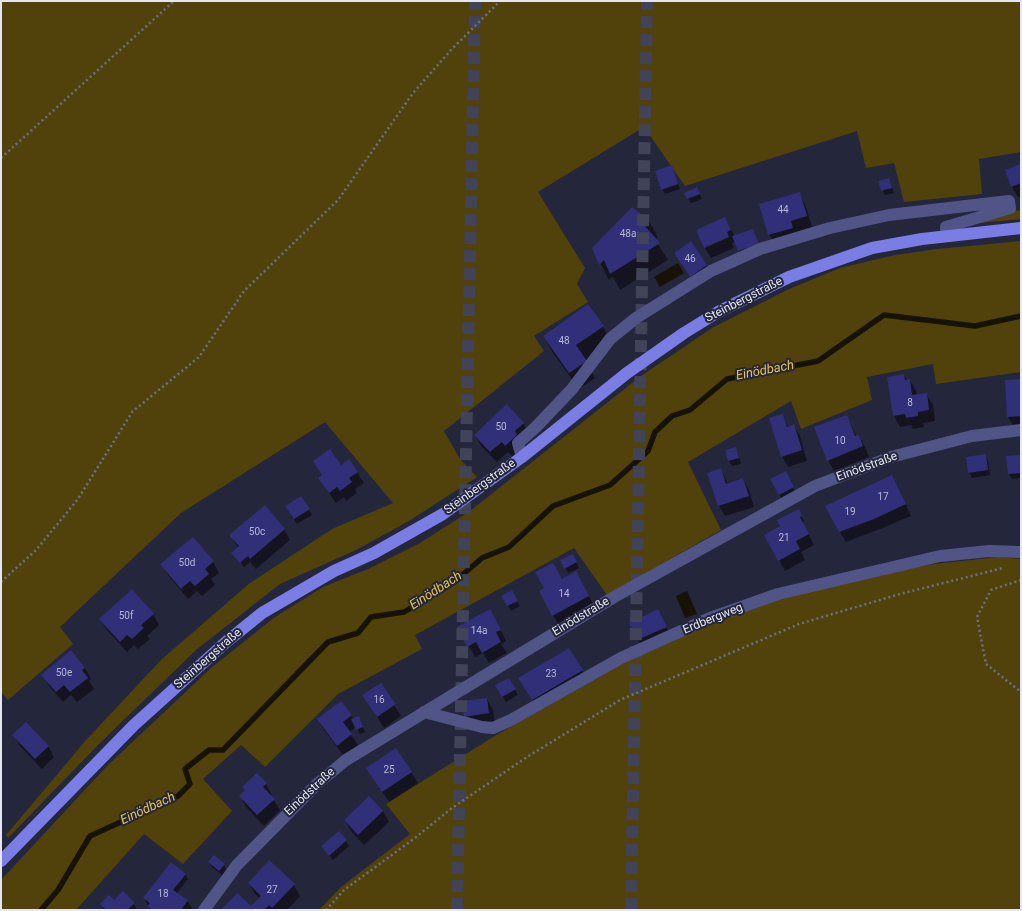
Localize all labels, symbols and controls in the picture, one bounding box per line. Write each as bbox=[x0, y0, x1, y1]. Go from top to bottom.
house number: 44 bbox=[777, 204, 789, 216]
house number: 48a bbox=[620, 228, 636, 240]
house number: 46 bbox=[684, 253, 696, 265]
street label: Steinbergstraße bbox=[703, 274, 785, 326]
house number: 48 bbox=[558, 335, 570, 347]
water label: Einödbach bbox=[735, 358, 795, 384]
house number: 8 bbox=[907, 397, 913, 409]
house number: 50 bbox=[495, 421, 507, 433]
house number: 10 bbox=[834, 435, 846, 447]
street label: Einödstraße bbox=[834, 449, 900, 485]
street label: Steinbergstraße bbox=[441, 456, 519, 518]
house number: 17 bbox=[877, 491, 889, 503]
house number: 19 bbox=[844, 506, 856, 518]
house number: 50c bbox=[249, 526, 265, 538]
house number: 21 bbox=[778, 532, 790, 544]
house number: 50d bbox=[179, 557, 195, 569]
water label: Einödbach bbox=[407, 568, 465, 614]
house number: 14 bbox=[558, 588, 570, 600]
street label: Einödstraße bbox=[550, 594, 612, 640]
street label: Erdbergweg bbox=[681, 600, 745, 638]
house number: 50f bbox=[119, 610, 133, 622]
house number: 14a bbox=[471, 625, 487, 637]
street label: Steinbergstraße bbox=[171, 626, 245, 692]
house number: 50e bbox=[56, 667, 72, 679]
house number: 23 bbox=[545, 668, 557, 680]
house number: 16 bbox=[373, 694, 385, 706]
house number: 25 bbox=[383, 764, 395, 776]
street label: Einödstraße bbox=[282, 765, 338, 819]
water label: Einödbach bbox=[118, 789, 178, 829]
house number: 27 bbox=[266, 884, 278, 896]
house number: 18 bbox=[157, 888, 169, 900]

